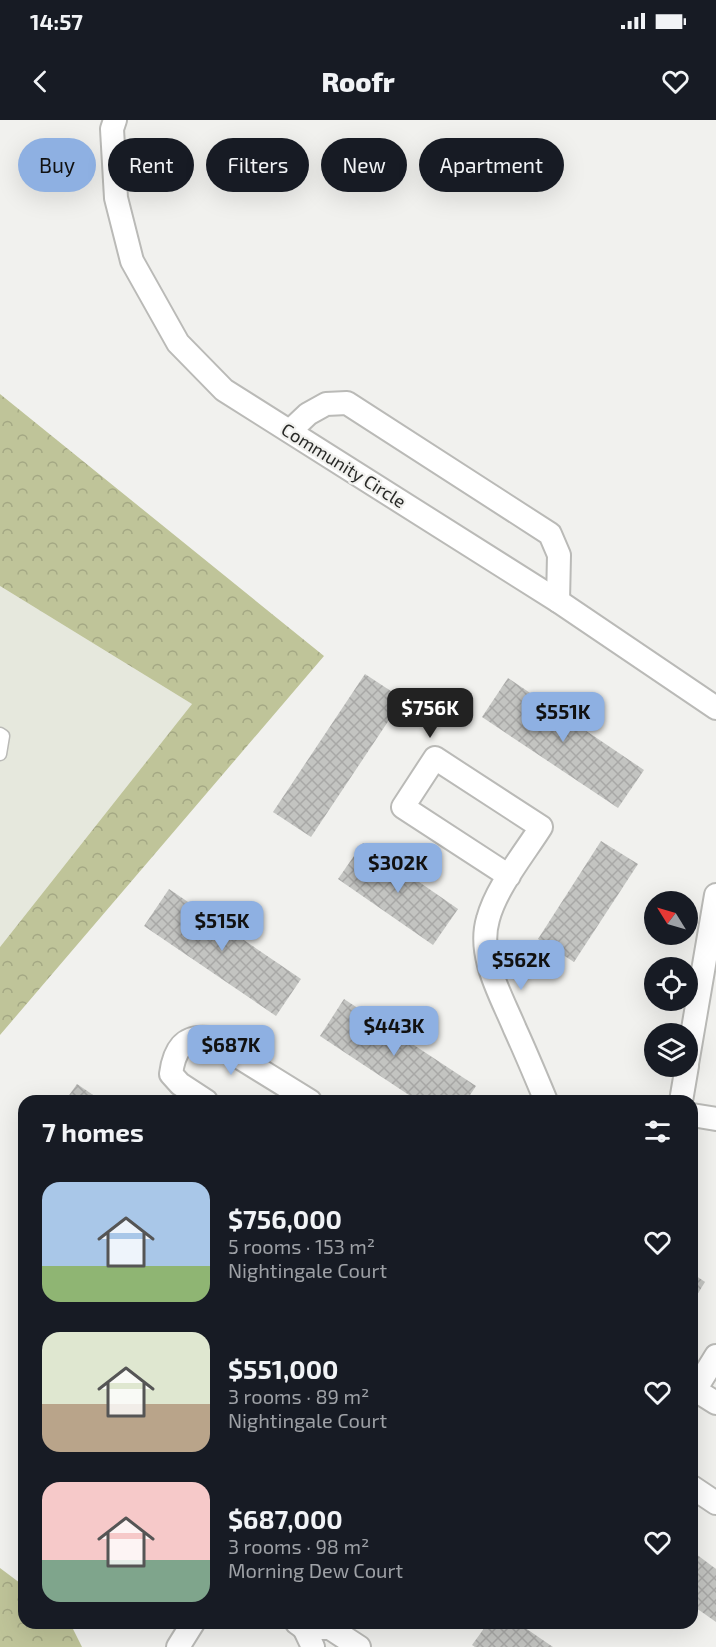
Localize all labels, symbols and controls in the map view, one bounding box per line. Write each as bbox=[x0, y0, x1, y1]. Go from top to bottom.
text: 14:57 bbox=[30, 8, 83, 34]
icon: back bbox=[24, 65, 57, 98]
text: Roofr bbox=[321, 65, 395, 97]
icon: heart bbox=[659, 65, 692, 98]
chip: Buy bbox=[18, 138, 96, 192]
chip: Rent bbox=[108, 138, 194, 192]
chip: Filters bbox=[206, 138, 309, 192]
chip: New bbox=[321, 138, 407, 192]
chip: Apartment bbox=[419, 138, 564, 192]
street label: Community Circle bbox=[278, 418, 410, 512]
pin: $756K bbox=[388, 688, 472, 739]
pin: $551K bbox=[521, 692, 605, 743]
text: $756K bbox=[401, 695, 459, 719]
text: $551K bbox=[536, 699, 591, 723]
pin: $302K bbox=[356, 843, 440, 894]
text: $302K bbox=[368, 850, 428, 874]
north arrow bbox=[644, 891, 698, 945]
map controls bbox=[644, 891, 698, 1077]
pin: $515K bbox=[180, 901, 264, 952]
text: $515K bbox=[195, 908, 250, 932]
pin: $562K bbox=[479, 940, 563, 991]
text: $562K bbox=[492, 947, 550, 971]
button: locate bbox=[644, 957, 698, 1011]
pin: $443K bbox=[352, 1006, 436, 1057]
text: $443K bbox=[363, 1013, 425, 1037]
button: layers bbox=[644, 1023, 698, 1077]
pin: $687K bbox=[189, 1025, 273, 1076]
text: $687K bbox=[201, 1032, 261, 1056]
icon: filters bbox=[641, 1115, 674, 1148]
text: 7 homes bbox=[42, 1116, 144, 1147]
text: $756,000 bbox=[228, 1203, 342, 1234]
icon: home bbox=[90, 1206, 162, 1278]
icon: heart bbox=[641, 1226, 674, 1259]
text: 5 rooms · 153 m² bbox=[228, 1234, 375, 1258]
text: Nightingale Court bbox=[228, 1258, 387, 1282]
text: $551,000 bbox=[228, 1353, 339, 1384]
icon: home bbox=[90, 1356, 162, 1428]
icon: heart bbox=[641, 1376, 674, 1409]
text: 3 rooms · 89 m² bbox=[228, 1384, 369, 1408]
text: Nightingale Court bbox=[228, 1408, 387, 1432]
text: $687,000 bbox=[228, 1503, 343, 1534]
icon: home bbox=[90, 1506, 162, 1578]
icon: heart bbox=[641, 1526, 674, 1559]
text: 3 rooms · 98 m² bbox=[228, 1534, 369, 1558]
text: Morning Dew Court bbox=[228, 1558, 403, 1582]

